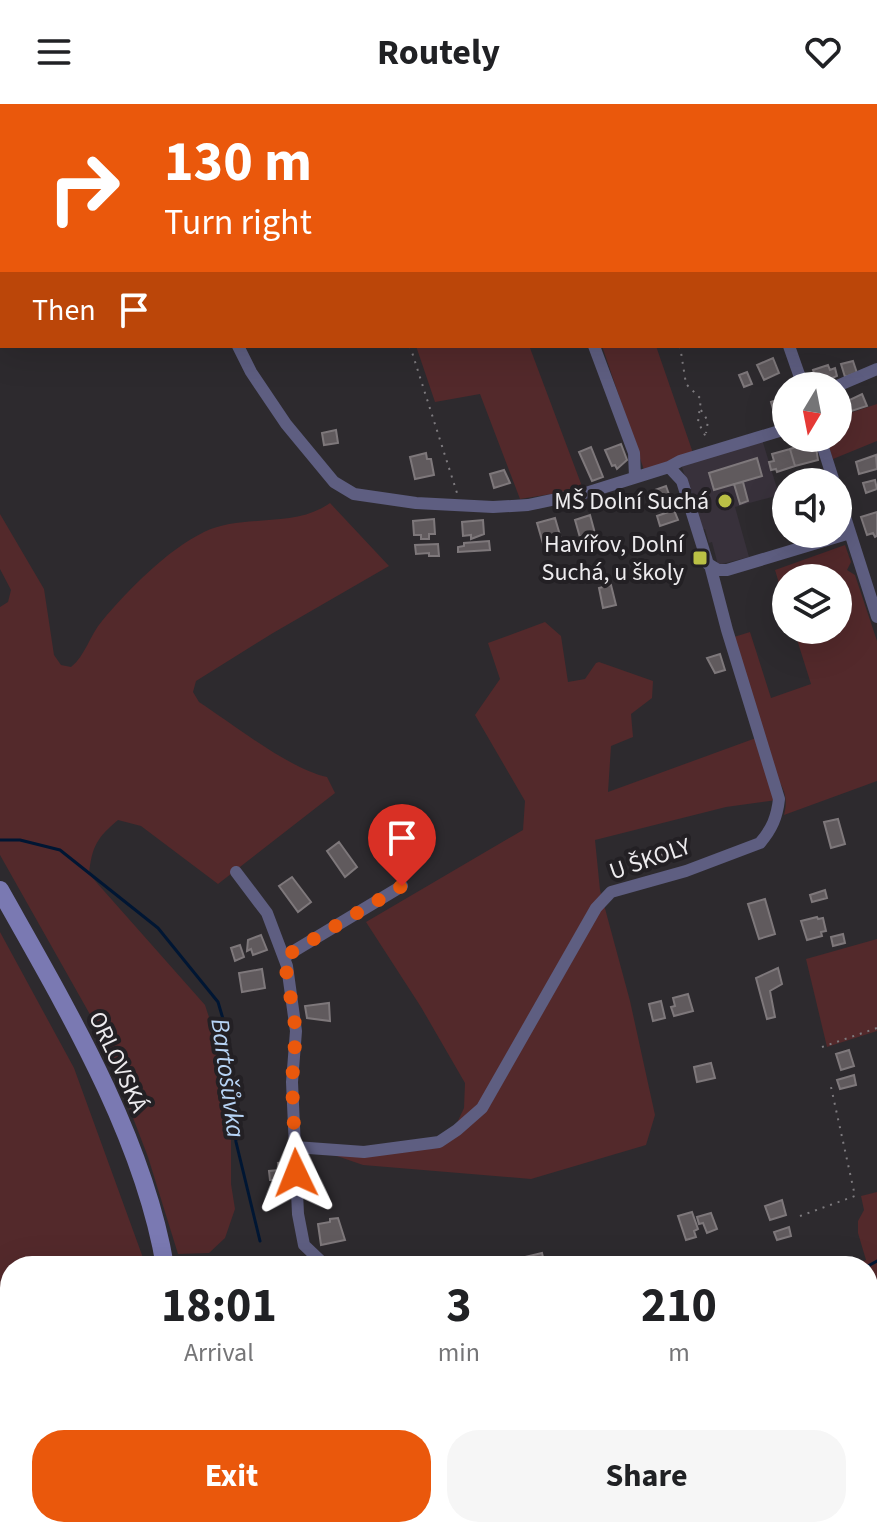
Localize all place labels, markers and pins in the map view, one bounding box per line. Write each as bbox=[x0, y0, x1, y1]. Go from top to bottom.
place label: MŠ Dolní Suchá bbox=[554, 484, 709, 519]
marker: MŠ Dolní Suchá bbox=[716, 492, 734, 510]
place label: Havířov, Dolní Suchá, u školy bbox=[542, 527, 685, 590]
marker: Havířov, Dolní Suchá, u školy bbox=[691, 549, 709, 567]
pin bbox=[368, 804, 436, 886]

